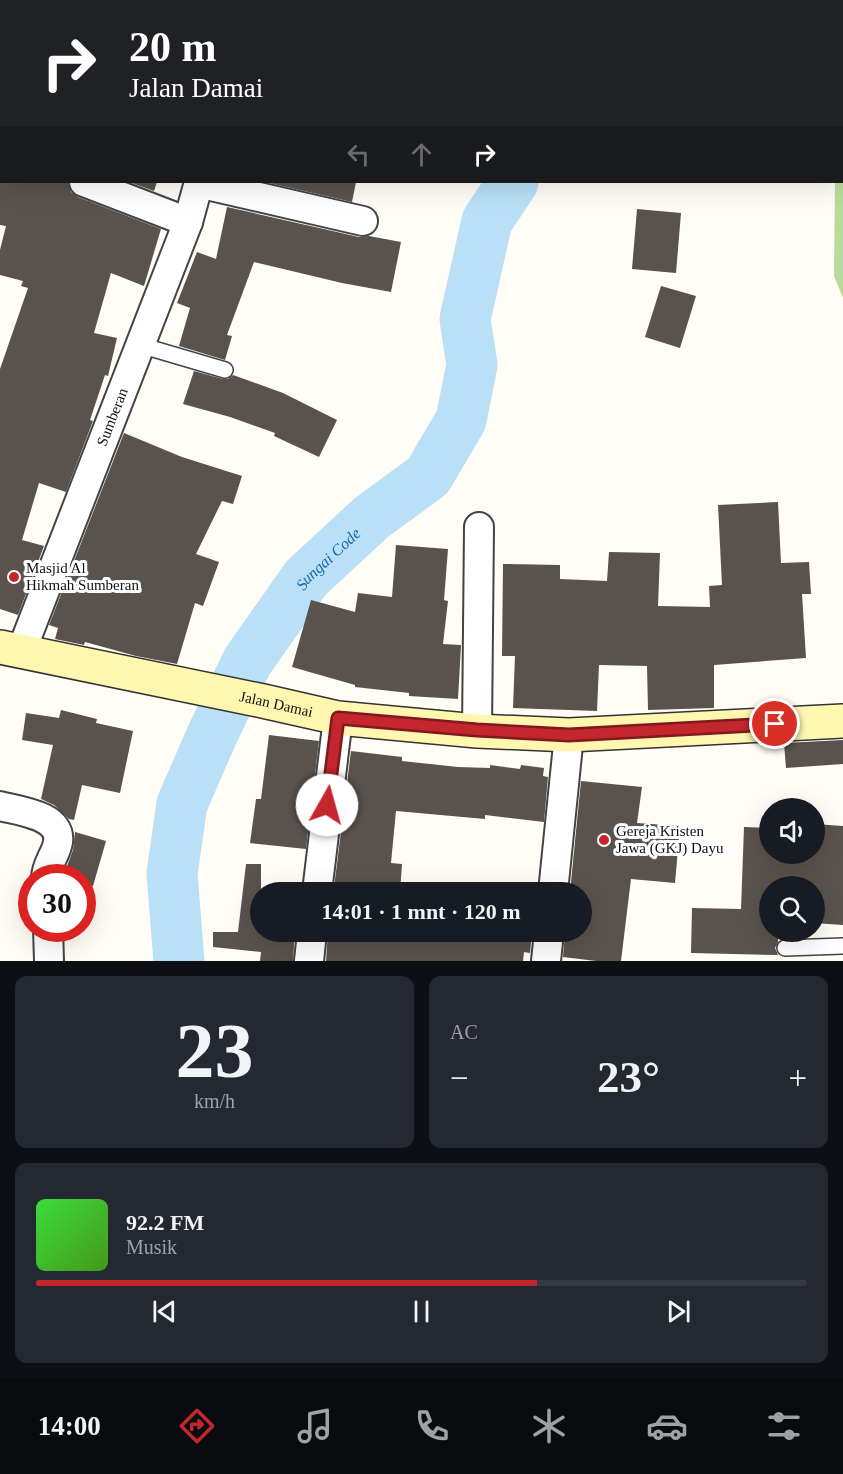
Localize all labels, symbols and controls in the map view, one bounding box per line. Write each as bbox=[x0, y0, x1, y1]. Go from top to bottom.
icon: right bbox=[30, 24, 108, 102]
text: 20 m bbox=[129, 24, 217, 70]
text: Jalan Damai bbox=[129, 73, 263, 103]
icon: left bbox=[342, 138, 375, 171]
icon: ahead bbox=[405, 138, 438, 171]
icon: right bbox=[468, 138, 501, 171]
street label: Sumberan bbox=[94, 385, 131, 448]
water label: Sungai Code bbox=[293, 524, 364, 593]
place label: Masjid Al Hikmah Sumberan bbox=[26, 560, 139, 593]
marker: Masjid Al Hikmah Sumberan bbox=[7, 570, 21, 584]
street label: Jalan Damai bbox=[238, 688, 314, 720]
pin bbox=[749, 698, 800, 749]
icon: arrive bbox=[758, 707, 791, 740]
position arrow bbox=[295, 773, 359, 837]
map controls bbox=[759, 798, 825, 942]
button: sound bbox=[759, 798, 825, 864]
place label: Gereja Kristen Jawa (GKJ) Dayu bbox=[616, 823, 724, 857]
marker: Gereja Kristen Jawa (GKJ) Dayu bbox=[597, 833, 611, 847]
speed limit sign: 30 bbox=[18, 864, 96, 942]
button: search bbox=[759, 876, 825, 942]
text: 14:01 · 1 mnt · 120 m bbox=[321, 899, 521, 924]
text: 23 bbox=[176, 1007, 254, 1094]
text: AC bbox=[450, 1021, 478, 1043]
text: 23° bbox=[597, 1052, 660, 1102]
text: − bbox=[450, 1060, 469, 1096]
text: + bbox=[788, 1060, 807, 1096]
text: km/h bbox=[194, 1090, 235, 1112]
text: 92.2 FM bbox=[126, 1210, 204, 1235]
text: Musik bbox=[126, 1236, 177, 1258]
icon: previous bbox=[148, 1295, 181, 1328]
icon: pause bbox=[405, 1295, 438, 1328]
icon: next bbox=[662, 1295, 695, 1328]
icon: directions bbox=[176, 1405, 218, 1447]
icon: music bbox=[294, 1405, 336, 1447]
icon: phone bbox=[411, 1405, 453, 1447]
icon: climate bbox=[528, 1405, 570, 1447]
icon: car bbox=[646, 1405, 688, 1447]
icon: filters bbox=[763, 1405, 805, 1447]
text: 14:00 bbox=[38, 1411, 101, 1441]

